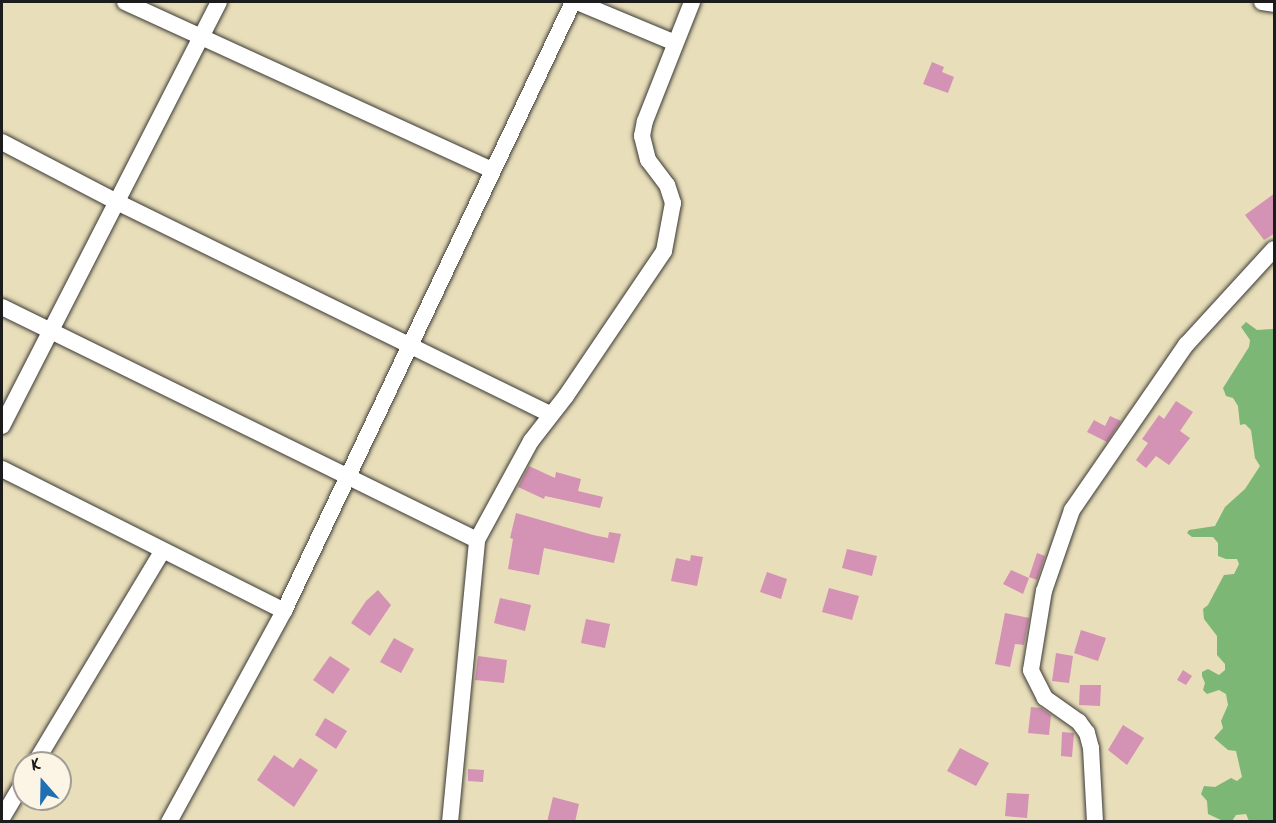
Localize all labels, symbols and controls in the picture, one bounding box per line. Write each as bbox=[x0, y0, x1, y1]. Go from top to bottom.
north arrow bbox=[12, 751, 72, 811]
text: K bbox=[28, 752, 45, 779]

